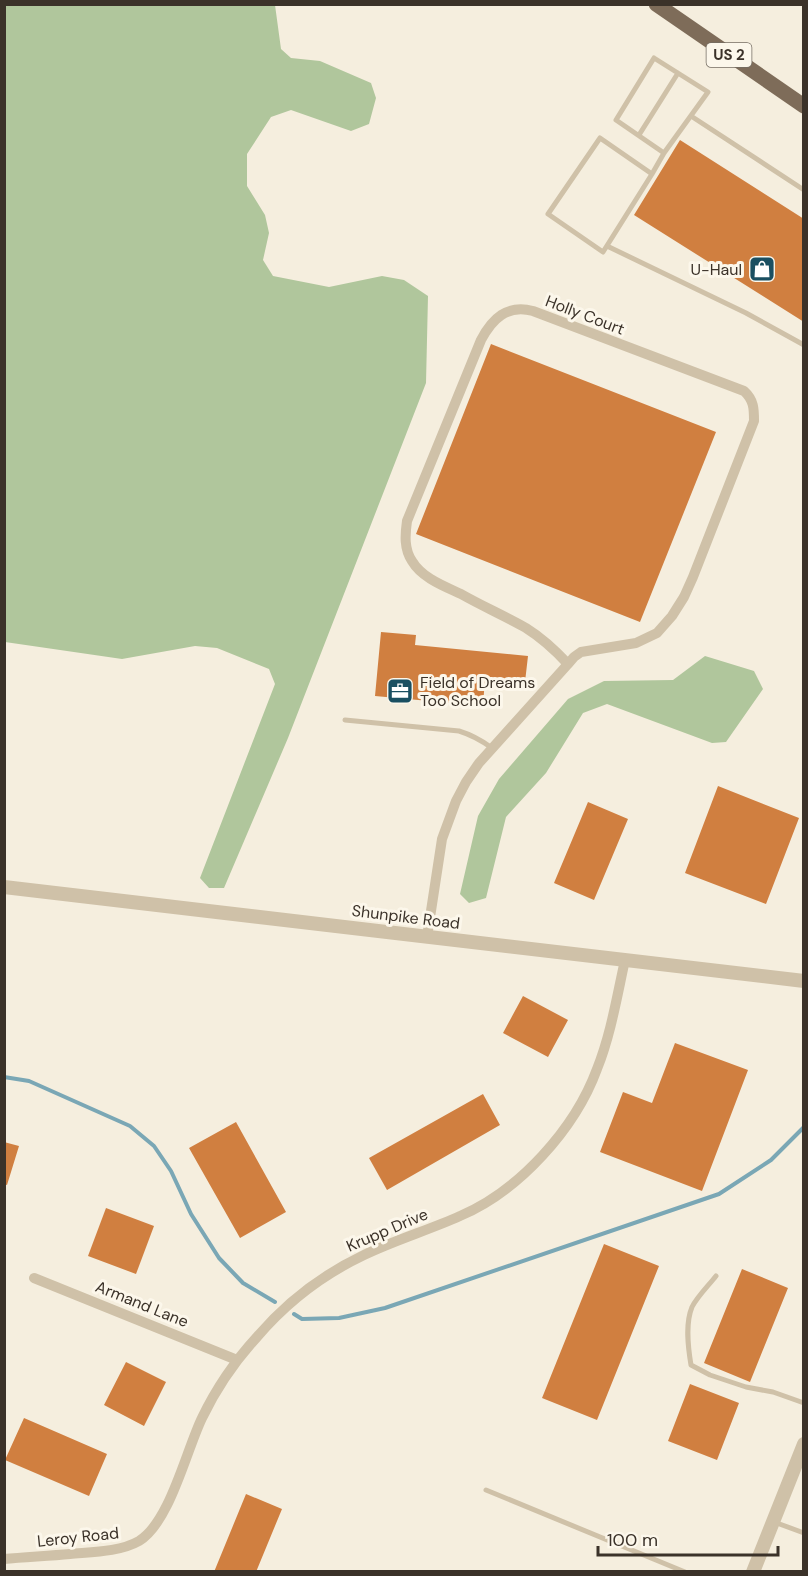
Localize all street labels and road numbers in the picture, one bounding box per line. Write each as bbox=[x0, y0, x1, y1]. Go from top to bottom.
road number: US 2 bbox=[706, 43, 752, 67]
street label: Holly Court bbox=[542, 290, 628, 340]
street label: Shunpike Road bbox=[351, 900, 461, 934]
street label: Krupp Drive bbox=[343, 1203, 431, 1257]
street label: Armand Lane bbox=[92, 1276, 192, 1332]
street label: Leroy Road bbox=[36, 1522, 120, 1552]

